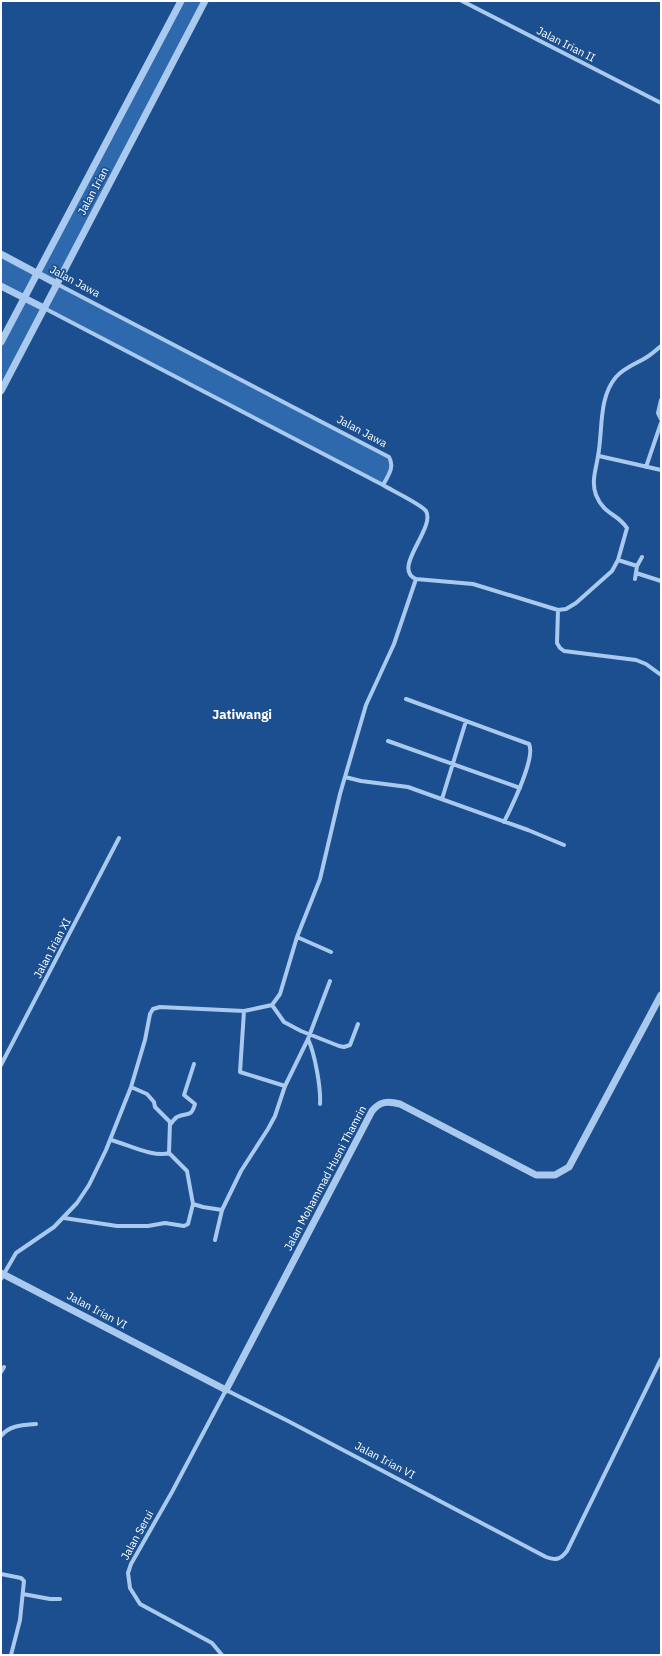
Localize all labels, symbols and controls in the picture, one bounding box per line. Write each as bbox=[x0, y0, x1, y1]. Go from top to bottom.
street label: Jalan Irian II bbox=[534, 23, 598, 65]
street label: Jalan Irian bbox=[74, 165, 112, 217]
street label: Jalan Jawa bbox=[47, 262, 103, 300]
street label: Jalan Jawa bbox=[334, 412, 390, 450]
district label: Jatiwangi bbox=[212, 706, 272, 723]
street label: Jalan Irian XI bbox=[30, 915, 74, 981]
street label: Jalan Mohammad Husni Thamrin bbox=[281, 1103, 369, 1253]
street label: Jalan Irian VI bbox=[64, 1288, 130, 1332]
street label: Jalan Irian VI bbox=[352, 1438, 418, 1482]
street label: Jalan Serui bbox=[118, 1508, 156, 1562]

